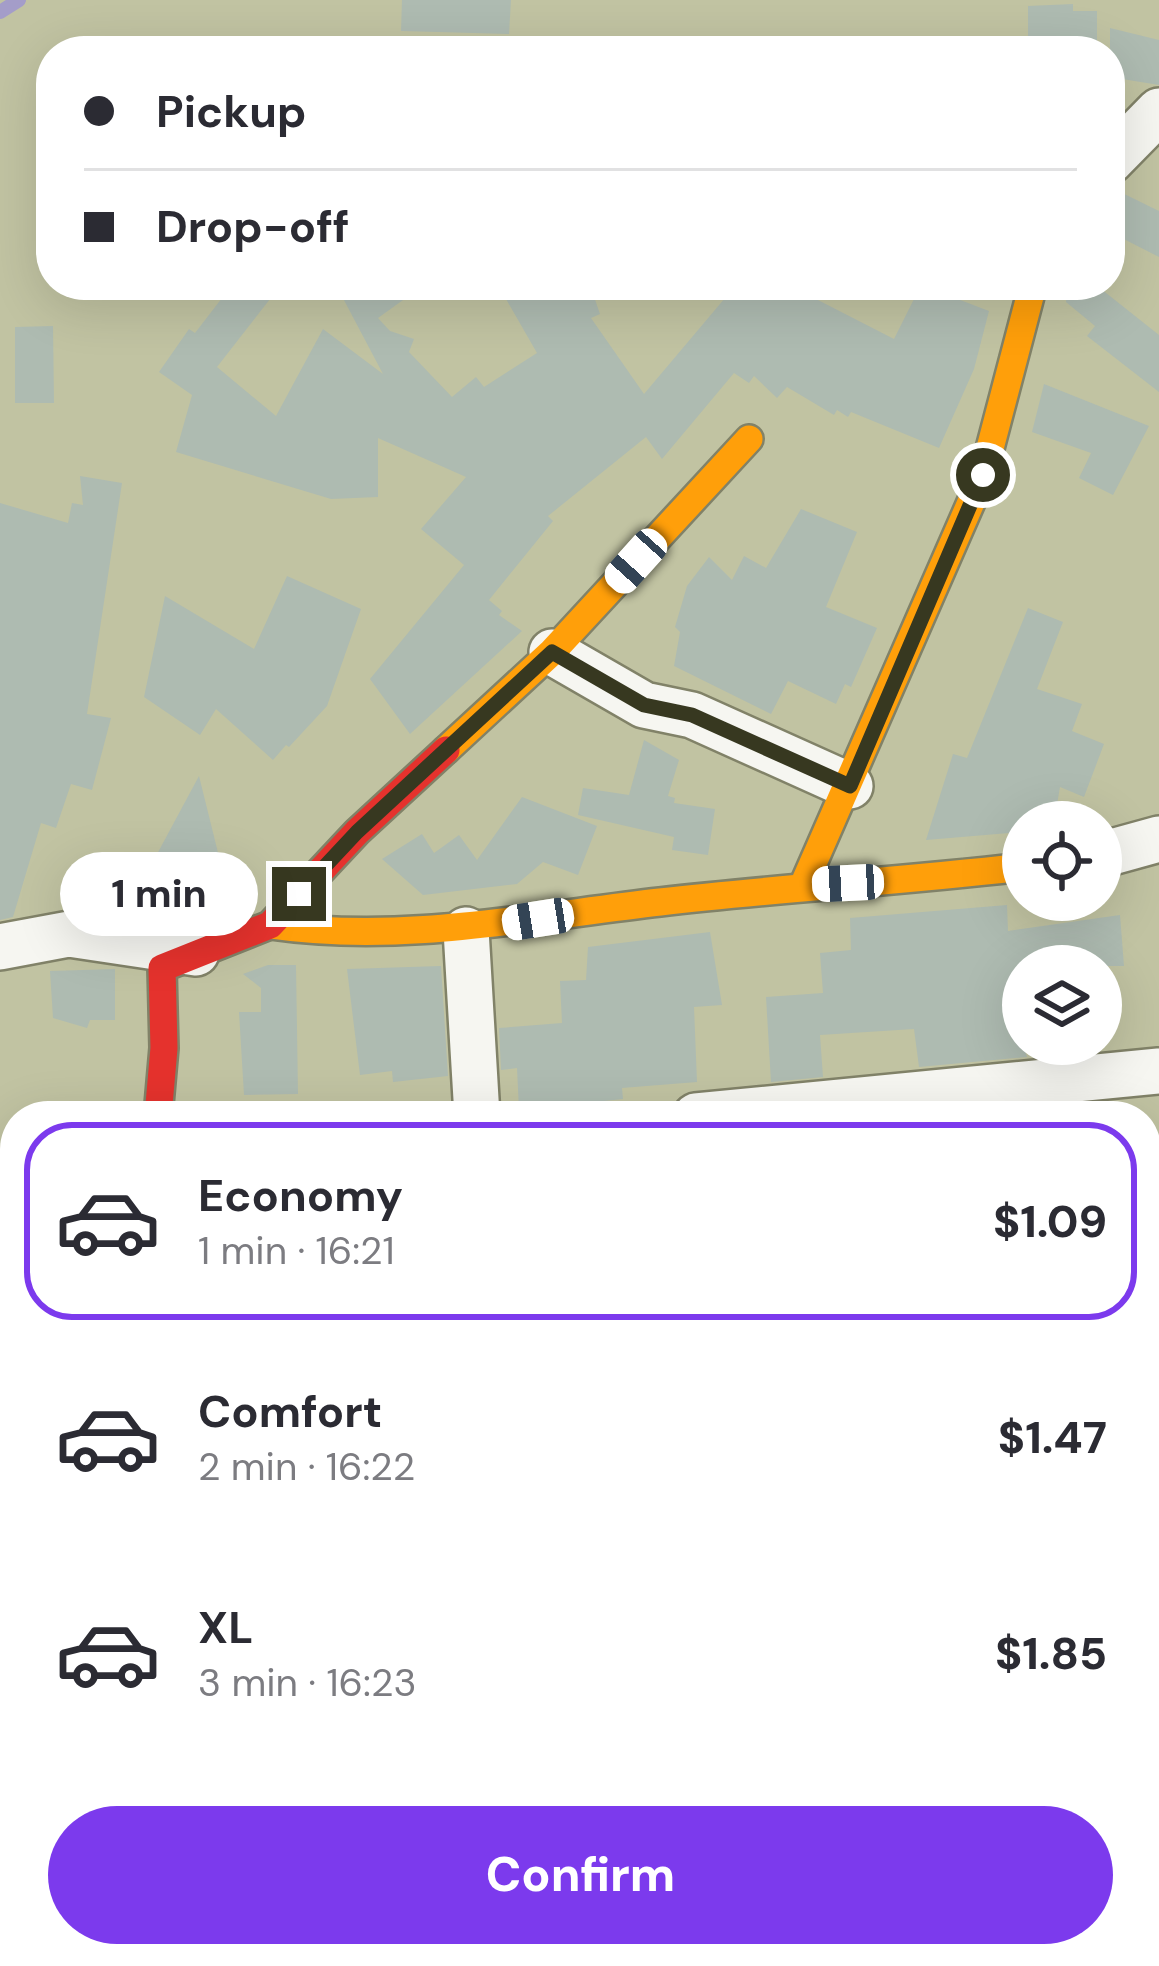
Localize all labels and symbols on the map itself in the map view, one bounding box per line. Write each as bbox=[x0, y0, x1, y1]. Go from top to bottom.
route start bbox=[956, 448, 1010, 502]
car bbox=[599, 522, 673, 600]
callout: 1 min bbox=[59, 852, 257, 936]
car bbox=[811, 863, 885, 903]
route end bbox=[272, 867, 326, 921]
car bbox=[500, 896, 576, 942]

